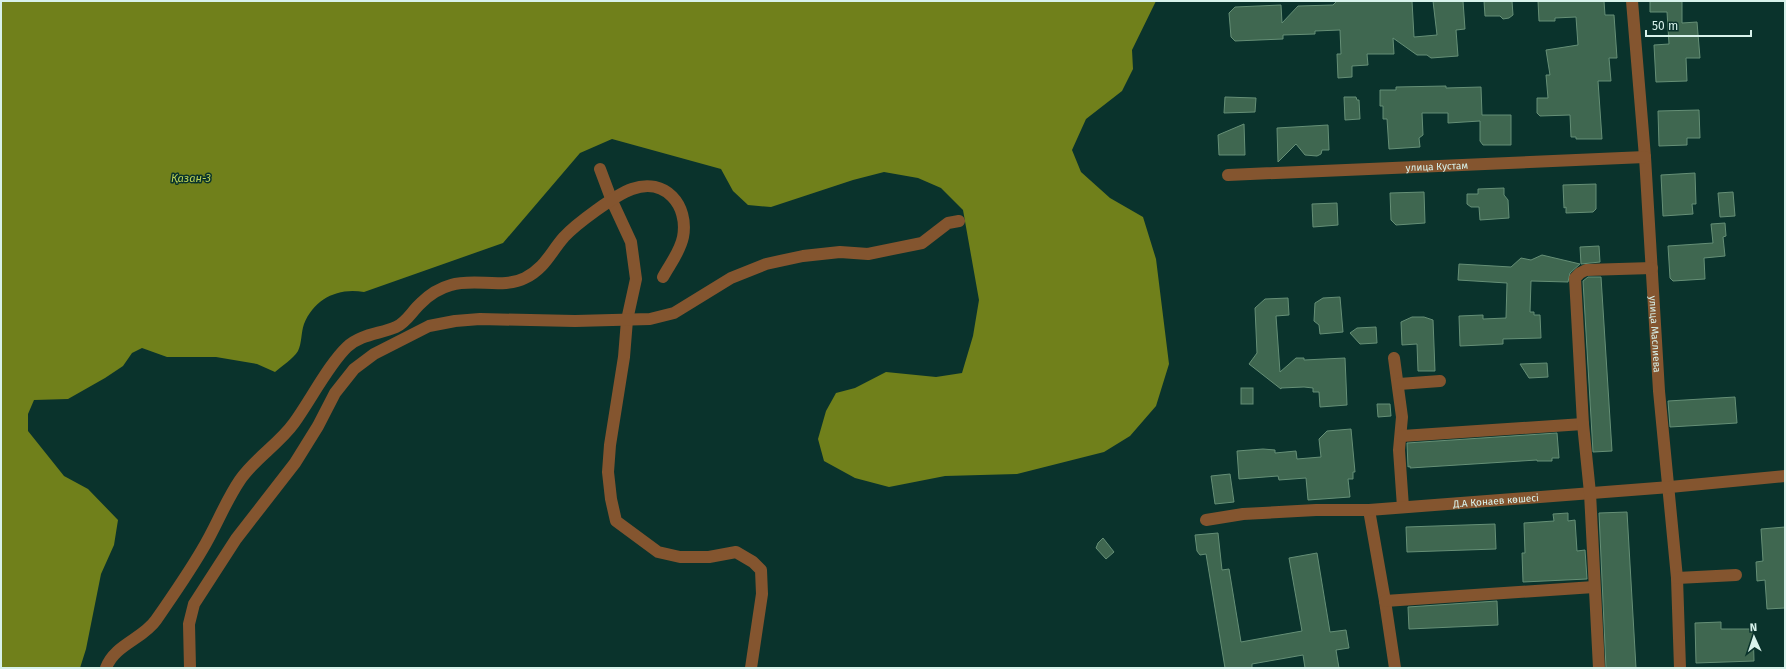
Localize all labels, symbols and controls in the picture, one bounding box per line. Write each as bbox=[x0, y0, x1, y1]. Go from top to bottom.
scale bar bbox=[1646, 12, 1751, 38]
text: 50 m bbox=[1652, 19, 1678, 33]
street label: улица Кустам bbox=[1405, 160, 1469, 174]
water label: Қазан-3 bbox=[171, 172, 211, 185]
street label: улица Маслиева bbox=[1646, 296, 1663, 373]
street label: Д.А Қонаев көшесі bbox=[1452, 491, 1540, 511]
north arrow bbox=[1734, 617, 1774, 657]
text: N bbox=[1750, 621, 1757, 634]

